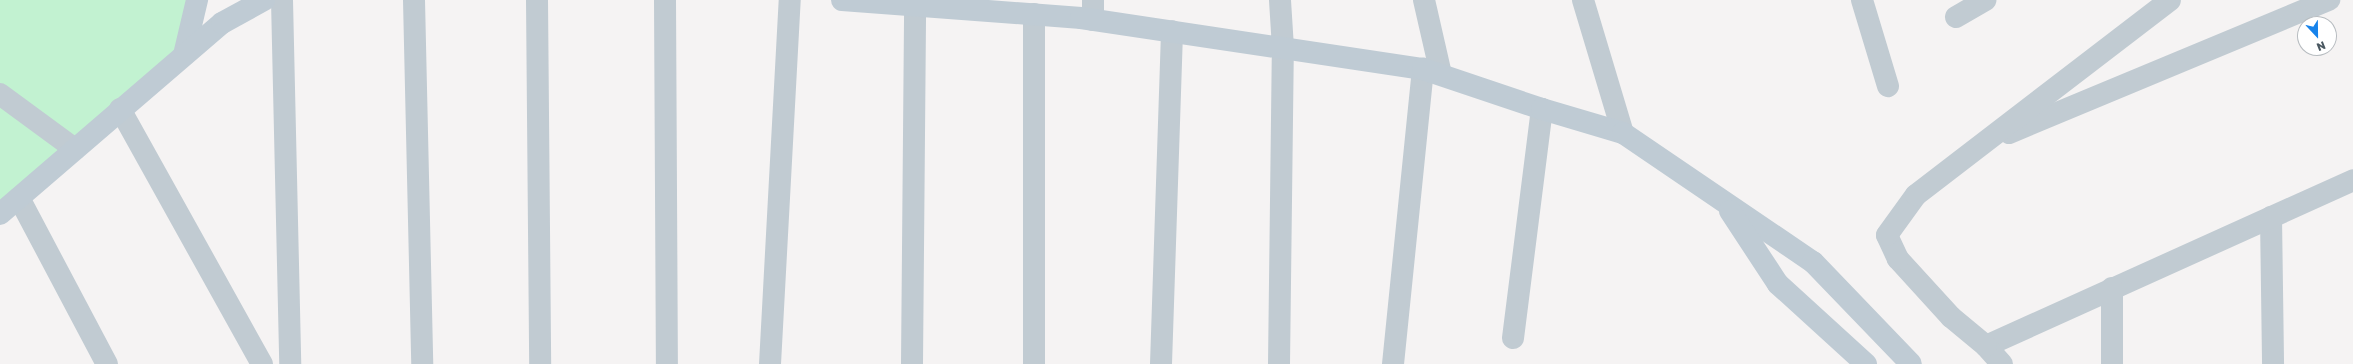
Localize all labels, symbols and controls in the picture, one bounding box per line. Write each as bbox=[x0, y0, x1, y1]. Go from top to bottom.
north arrow bbox=[2297, 16, 2337, 56]
text: N bbox=[2315, 39, 2328, 54]

